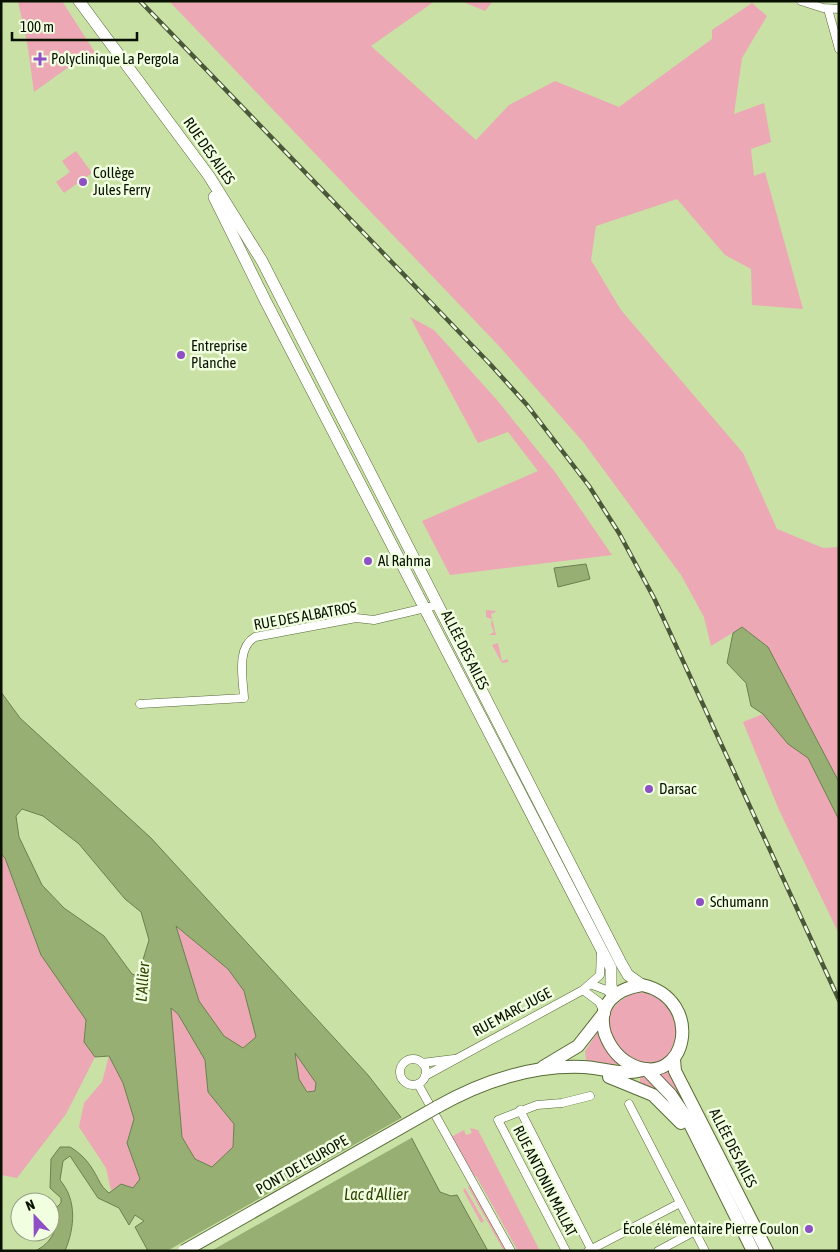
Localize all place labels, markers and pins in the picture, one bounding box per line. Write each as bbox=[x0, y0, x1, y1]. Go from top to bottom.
place label: Polyclinique La Pergola bbox=[51, 50, 179, 67]
marker: Polyclinique La Pergola bbox=[33, 52, 47, 66]
place label: Collège Jules Ferry bbox=[93, 164, 151, 198]
marker: Collège Jules Ferry bbox=[77, 176, 89, 188]
place label: Entreprise Planche bbox=[191, 337, 248, 371]
marker: Entreprise Planche bbox=[175, 349, 187, 361]
place label: Al Rahma bbox=[378, 552, 431, 569]
marker: Al Rahma bbox=[362, 555, 374, 567]
place label: Darsac bbox=[659, 780, 697, 797]
marker: Darsac bbox=[643, 783, 655, 795]
place label: Schumann bbox=[710, 893, 769, 910]
marker: Schumann bbox=[694, 896, 706, 908]
place label: École élémentaire Pierre Coulon bbox=[623, 1220, 799, 1237]
marker: École élémentaire Pierre Coulon bbox=[803, 1223, 815, 1235]

